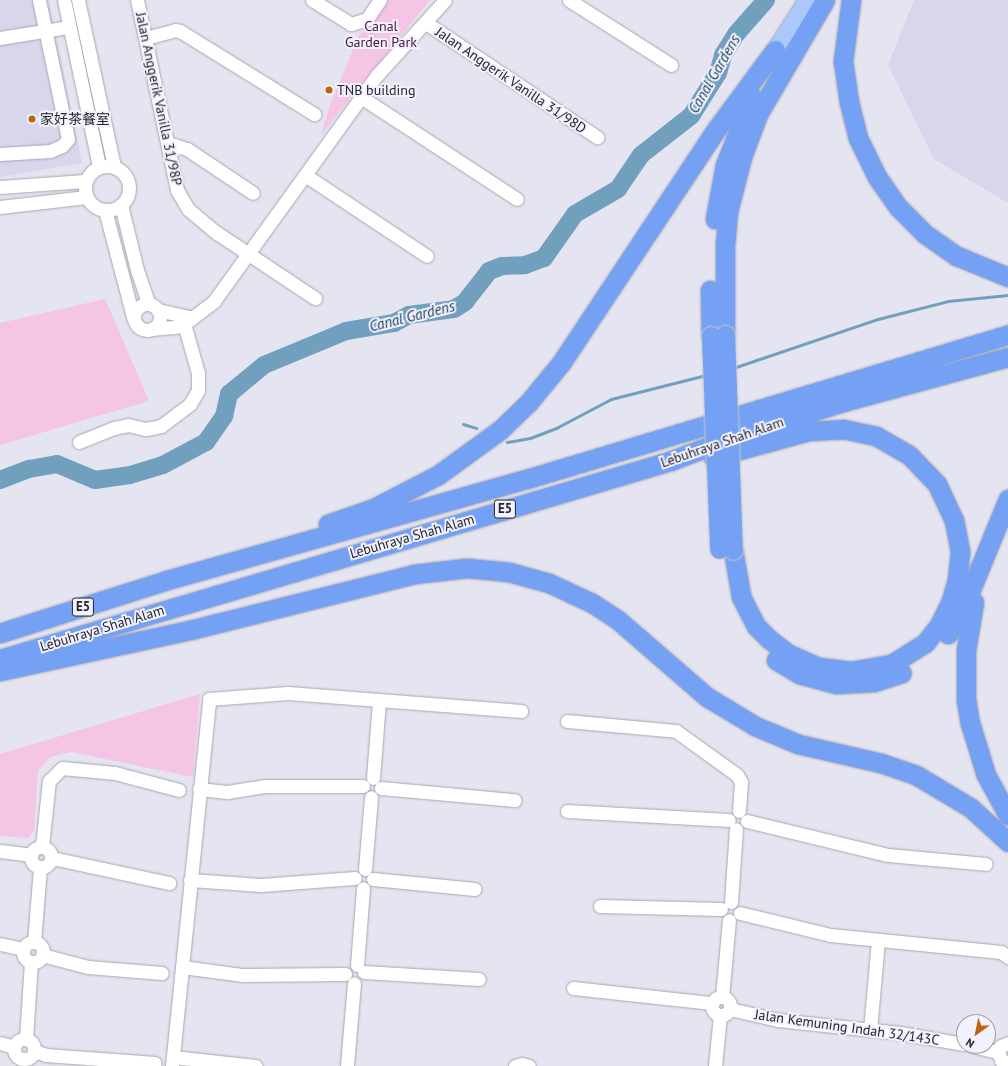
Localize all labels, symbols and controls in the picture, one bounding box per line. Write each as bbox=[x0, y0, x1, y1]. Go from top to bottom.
street label: Jalan Anggerik Vanilla 31/98P bbox=[132, 10, 186, 188]
park label: Canal Garden Park bbox=[345, 18, 417, 50]
street label: Jalan Anggerik Vanilla 31/98D bbox=[432, 23, 590, 137]
water label: Canal Gardens bbox=[684, 32, 744, 116]
place label: TNB building bbox=[337, 82, 416, 98]
marker: TNB building bbox=[324, 85, 334, 95]
place label: 家好茶餐室 bbox=[40, 111, 110, 127]
marker: 家好茶餐室 bbox=[27, 114, 37, 124]
water label: Canal Gardens bbox=[367, 297, 457, 335]
street label: Lebuhraya Shah Alam bbox=[658, 413, 786, 471]
road number: E5 bbox=[493, 498, 517, 520]
street label: Lebuhraya Shah Alam bbox=[348, 510, 476, 562]
road number: E5 bbox=[71, 596, 95, 618]
street label: Lebuhraya Shah Alam bbox=[38, 601, 166, 655]
street label: Jalan Kemuning Indah 32/143C bbox=[754, 1006, 940, 1048]
north arrow bbox=[956, 1014, 996, 1054]
text: N bbox=[963, 1035, 977, 1051]

